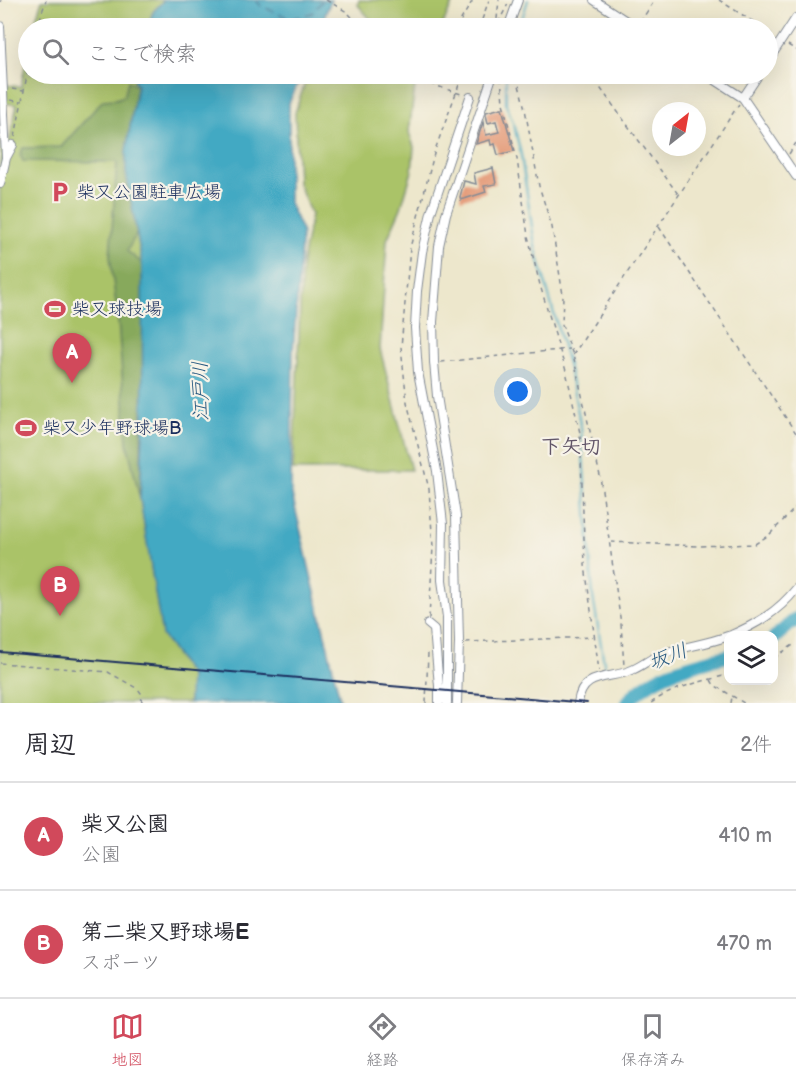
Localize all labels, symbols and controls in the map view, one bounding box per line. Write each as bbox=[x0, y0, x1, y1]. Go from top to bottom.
search box bbox=[18, 18, 778, 84]
icon: search bbox=[39, 35, 72, 68]
text: ここで検索 bbox=[87, 41, 197, 68]
north arrow bbox=[652, 102, 706, 156]
parking icon: 柴又公園駐車広場 bbox=[48, 180, 72, 204]
place label: 柴又公園駐車広場 bbox=[77, 182, 221, 203]
sports icon: 柴又球技場 bbox=[43, 297, 67, 321]
place label: 柴又球技場 bbox=[72, 299, 162, 320]
pin: A bbox=[52, 334, 92, 383]
water label: 江戸川 bbox=[188, 361, 214, 421]
your location bbox=[503, 377, 532, 406]
sports icon: 柴又少年野球場B bbox=[14, 416, 38, 440]
place label: 柴又少年野球場B bbox=[43, 418, 181, 439]
district label: 下矢切 bbox=[541, 435, 601, 459]
pin: B bbox=[40, 566, 80, 616]
map controls bbox=[724, 631, 778, 685]
button: layers bbox=[724, 631, 778, 685]
water label: 坂川 bbox=[645, 639, 691, 675]
text: 周辺 bbox=[24, 730, 76, 761]
text: 2件 bbox=[740, 733, 772, 757]
text: 柴又公園 bbox=[81, 811, 169, 838]
text: A bbox=[37, 824, 50, 848]
text: 410 m bbox=[718, 824, 772, 848]
text: 公園 bbox=[81, 843, 121, 867]
text: 第二柴又野球場E bbox=[81, 919, 249, 946]
text: B bbox=[36, 932, 51, 956]
text: 470 m bbox=[716, 932, 772, 956]
text: スポーツ bbox=[81, 951, 161, 975]
tab: 地図 bbox=[111, 1010, 144, 1070]
tab: 経路 bbox=[366, 1010, 399, 1070]
tab: 保存済み bbox=[621, 1010, 685, 1070]

